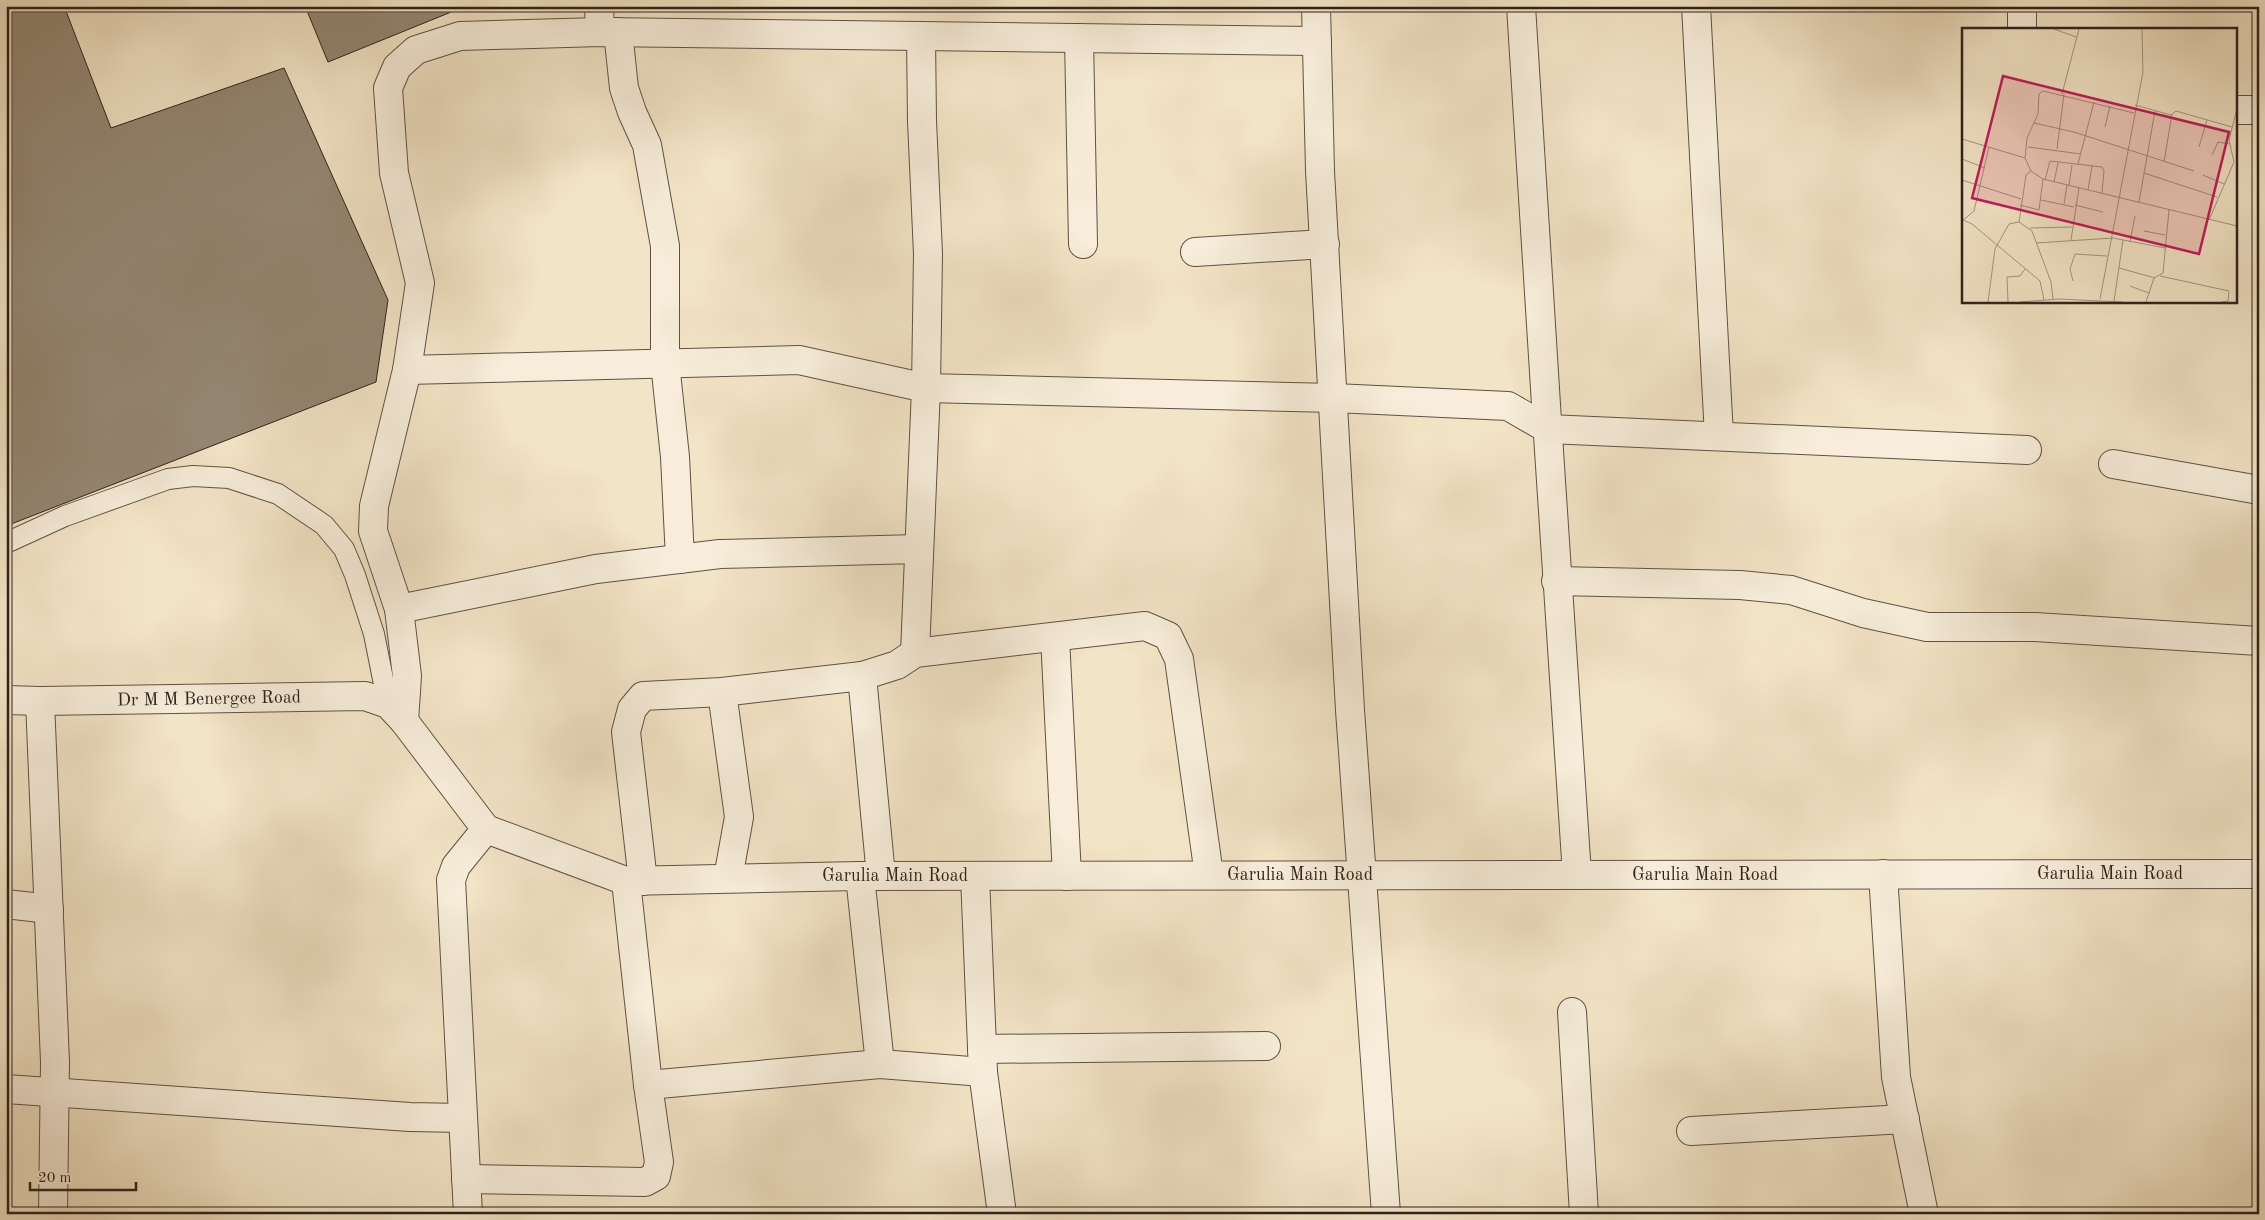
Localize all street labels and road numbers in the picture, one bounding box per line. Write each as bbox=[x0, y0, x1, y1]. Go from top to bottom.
street label: Dr M M Benergee Road bbox=[117, 688, 301, 710]
street label: Garulia Main Road bbox=[2037, 865, 2183, 883]
street label: Garulia Main Road bbox=[1227, 866, 1373, 884]
street label: Garulia Main Road bbox=[1632, 866, 1778, 884]
street label: Garulia Main Road bbox=[822, 867, 968, 885]

